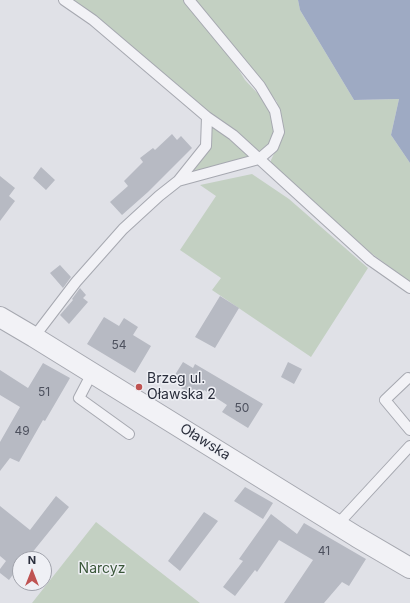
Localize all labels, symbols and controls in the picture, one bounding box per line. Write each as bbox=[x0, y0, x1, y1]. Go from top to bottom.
house number: 54 bbox=[111, 338, 127, 352]
place label: Brzeg ul. Oławska 2 bbox=[147, 371, 216, 404]
marker: Brzeg ul. Oławska 2 bbox=[134, 382, 144, 392]
house number: 51 bbox=[38, 385, 50, 399]
house number: 50 bbox=[235, 401, 249, 415]
street label: Oławska bbox=[177, 420, 233, 464]
house number: 49 bbox=[14, 424, 30, 438]
house number: 41 bbox=[318, 544, 330, 558]
north arrow bbox=[12, 551, 52, 591]
text: N bbox=[28, 553, 36, 567]
park label: Narcyz bbox=[79, 561, 125, 577]

